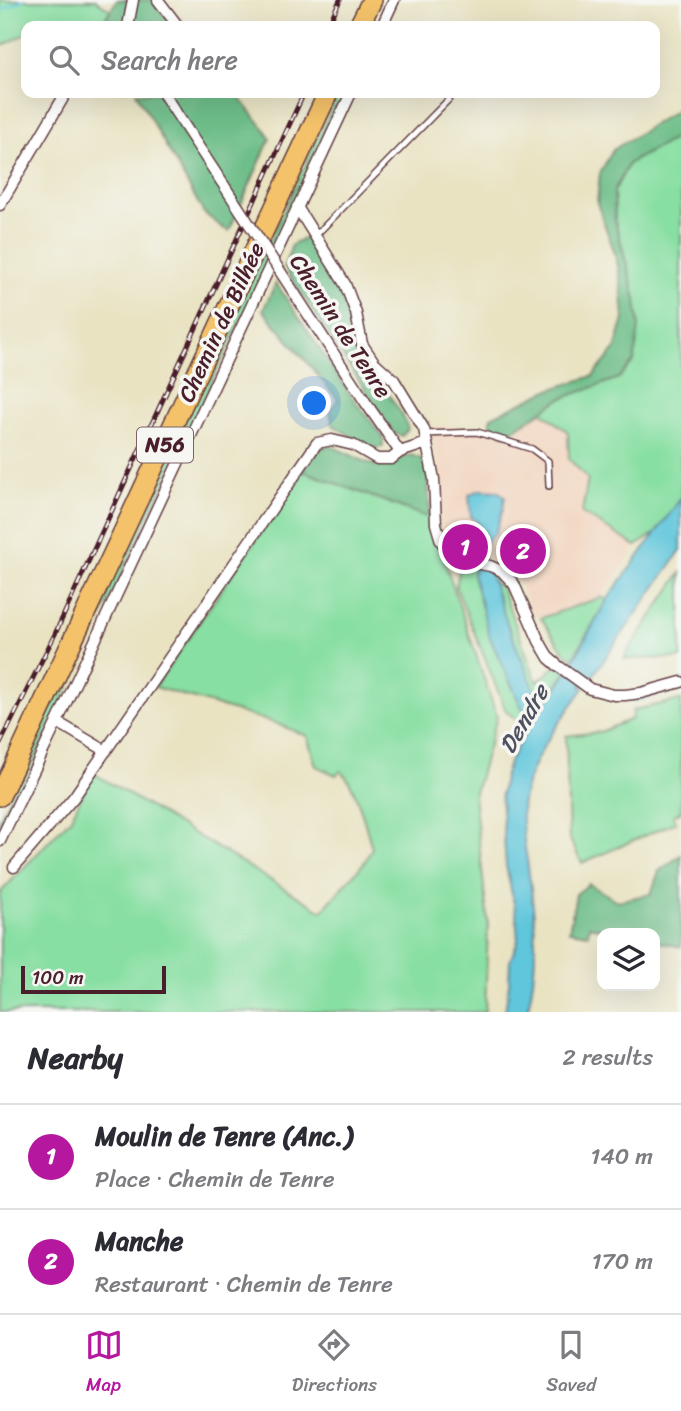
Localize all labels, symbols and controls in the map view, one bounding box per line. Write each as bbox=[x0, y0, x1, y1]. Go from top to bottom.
search box bbox=[21, 21, 660, 98]
text: Search here bbox=[101, 37, 238, 83]
icon: search bbox=[45, 41, 83, 79]
street label: Chemin de Bilhée bbox=[166, 235, 277, 409]
street label: Chemin de Tenre bbox=[278, 245, 403, 407]
your location bbox=[297, 386, 331, 420]
road number: N56 bbox=[137, 428, 193, 462]
pin: 1 bbox=[442, 521, 488, 573]
pin: 2 bbox=[500, 525, 546, 577]
water label: Dendre bbox=[487, 674, 562, 762]
map controls bbox=[597, 928, 660, 991]
button: layers bbox=[597, 928, 660, 991]
text: 100 m bbox=[32, 961, 84, 994]
scale bar bbox=[21, 963, 166, 995]
text: Nearby bbox=[28, 1031, 123, 1085]
text: 2 results bbox=[562, 1037, 653, 1078]
text: Moulin de Tenre (Anc.) bbox=[95, 1113, 352, 1159]
text: 1 bbox=[46, 1136, 56, 1177]
text: 140 m bbox=[591, 1136, 653, 1177]
text: Place · Chemin de Tenre bbox=[95, 1159, 335, 1200]
text: Manche bbox=[95, 1218, 183, 1264]
text: 2 bbox=[44, 1241, 58, 1282]
text: 170 m bbox=[592, 1241, 653, 1282]
text: Restaurant · Chemin de Tenre bbox=[95, 1264, 393, 1305]
tab: Map bbox=[85, 1326, 123, 1401]
tab: Directions bbox=[292, 1326, 377, 1401]
tab: Saved bbox=[546, 1326, 596, 1401]

